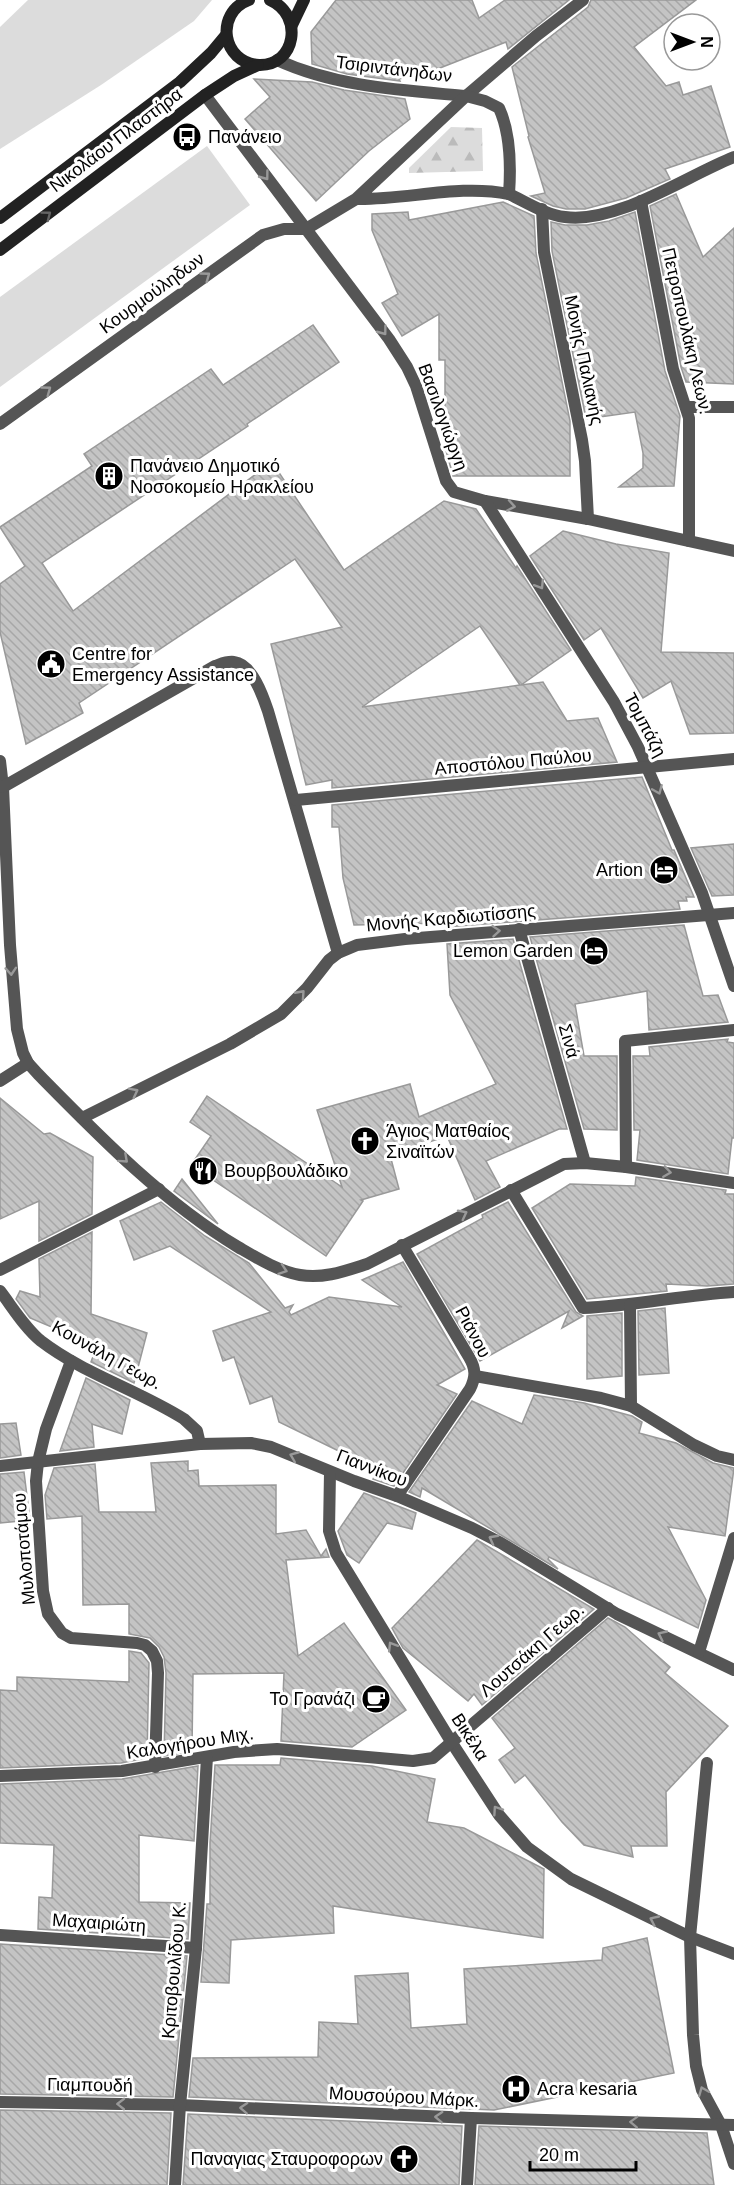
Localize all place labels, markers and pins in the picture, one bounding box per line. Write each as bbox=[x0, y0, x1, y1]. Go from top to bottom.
bus stop icon: Πανάνειο bbox=[171, 121, 203, 153]
place label: Πανάνειο bbox=[208, 127, 282, 147]
place label: Πανάνειο Δημοτικό Νοσοκομείο Ηρακλείου bbox=[130, 456, 314, 497]
building icon: Πανάνειο Δημοτικό Νοσοκομείο Ηρακλείου bbox=[93, 460, 125, 492]
place label: Centre for Emergency Assistance bbox=[72, 644, 254, 685]
public building icon: Centre for Emergency Assistance bbox=[35, 648, 67, 680]
hotel icon: Artion bbox=[648, 854, 680, 886]
place label: Artion bbox=[596, 860, 643, 880]
hotel icon: Lemon Garden bbox=[578, 935, 610, 967]
place label: Lemon Garden bbox=[453, 941, 573, 961]
place label: Άγιος Ματθαίος Σιναϊτών bbox=[386, 1121, 510, 1162]
church icon: Άγιος Ματθαίος Σιναϊτών bbox=[349, 1125, 381, 1157]
restaurant icon: Βουρβουλάδικο bbox=[187, 1155, 219, 1187]
place label: Βουρβουλάδικο bbox=[224, 1161, 348, 1181]
cafe icon: Το Γρανάζι bbox=[360, 1683, 392, 1715]
place label: Το Γρανάζι bbox=[269, 1689, 355, 1709]
hospital icon: Acra kesaria bbox=[500, 2073, 532, 2105]
place label: Acra kesaria bbox=[537, 2079, 638, 2099]
church icon: Παναγιας Σταυροφορων bbox=[388, 2143, 420, 2175]
place label: Παναγιας Σταυροφορων bbox=[191, 2149, 383, 2169]

